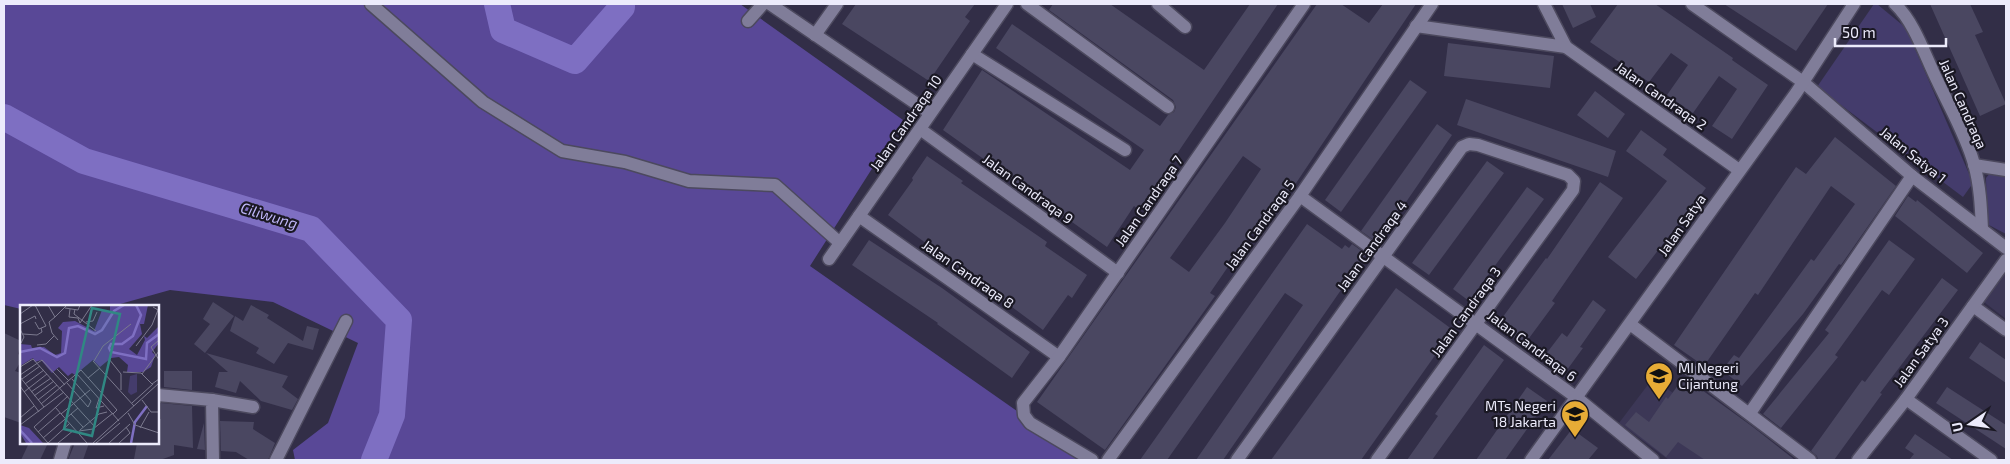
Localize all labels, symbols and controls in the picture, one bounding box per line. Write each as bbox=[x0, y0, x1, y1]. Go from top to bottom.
scale bar bbox=[1835, 15, 1946, 47]
text: 50 m bbox=[1842, 23, 1876, 41]
street label: Jalan Candraqa bbox=[1936, 56, 1991, 151]
street label: Jalan Candraqa 2 bbox=[1612, 58, 1710, 133]
street label: Jalan Candraqa 10 bbox=[866, 71, 945, 174]
street label: Jalan Satya 1 bbox=[1877, 123, 1950, 186]
street label: Jalan Candraqa 9 bbox=[980, 150, 1077, 227]
street label: Jalan Candraqa 7 bbox=[1111, 152, 1186, 249]
street label: Jalan Candraqa 5 bbox=[1221, 176, 1298, 273]
street label: Jalan Satya bbox=[1654, 191, 1709, 259]
street label: Jalan Candraqa 4 bbox=[1333, 197, 1410, 294]
water label: Ciliwung bbox=[239, 198, 300, 232]
street label: Jalan Candraqa 8 bbox=[919, 236, 1017, 312]
street label: Jalan Candraqa 3 bbox=[1427, 263, 1504, 360]
inset map bbox=[20, 305, 159, 444]
street label: Jalan Candraqa 6 bbox=[1484, 306, 1580, 385]
street label: Jalan Satya 3 bbox=[1890, 313, 1952, 390]
place label: MI Negeri Cijantung bbox=[1678, 359, 1739, 392]
school or university icon: MI Negeri Cijantung bbox=[1644, 361, 1674, 400]
place label: MTs Negeri 18 Jakarta bbox=[1485, 397, 1556, 430]
school or university icon: MTs Negeri 18 Jakarta bbox=[1560, 399, 1590, 438]
north arrow bbox=[1945, 399, 1995, 449]
text: U bbox=[1947, 420, 1966, 434]

